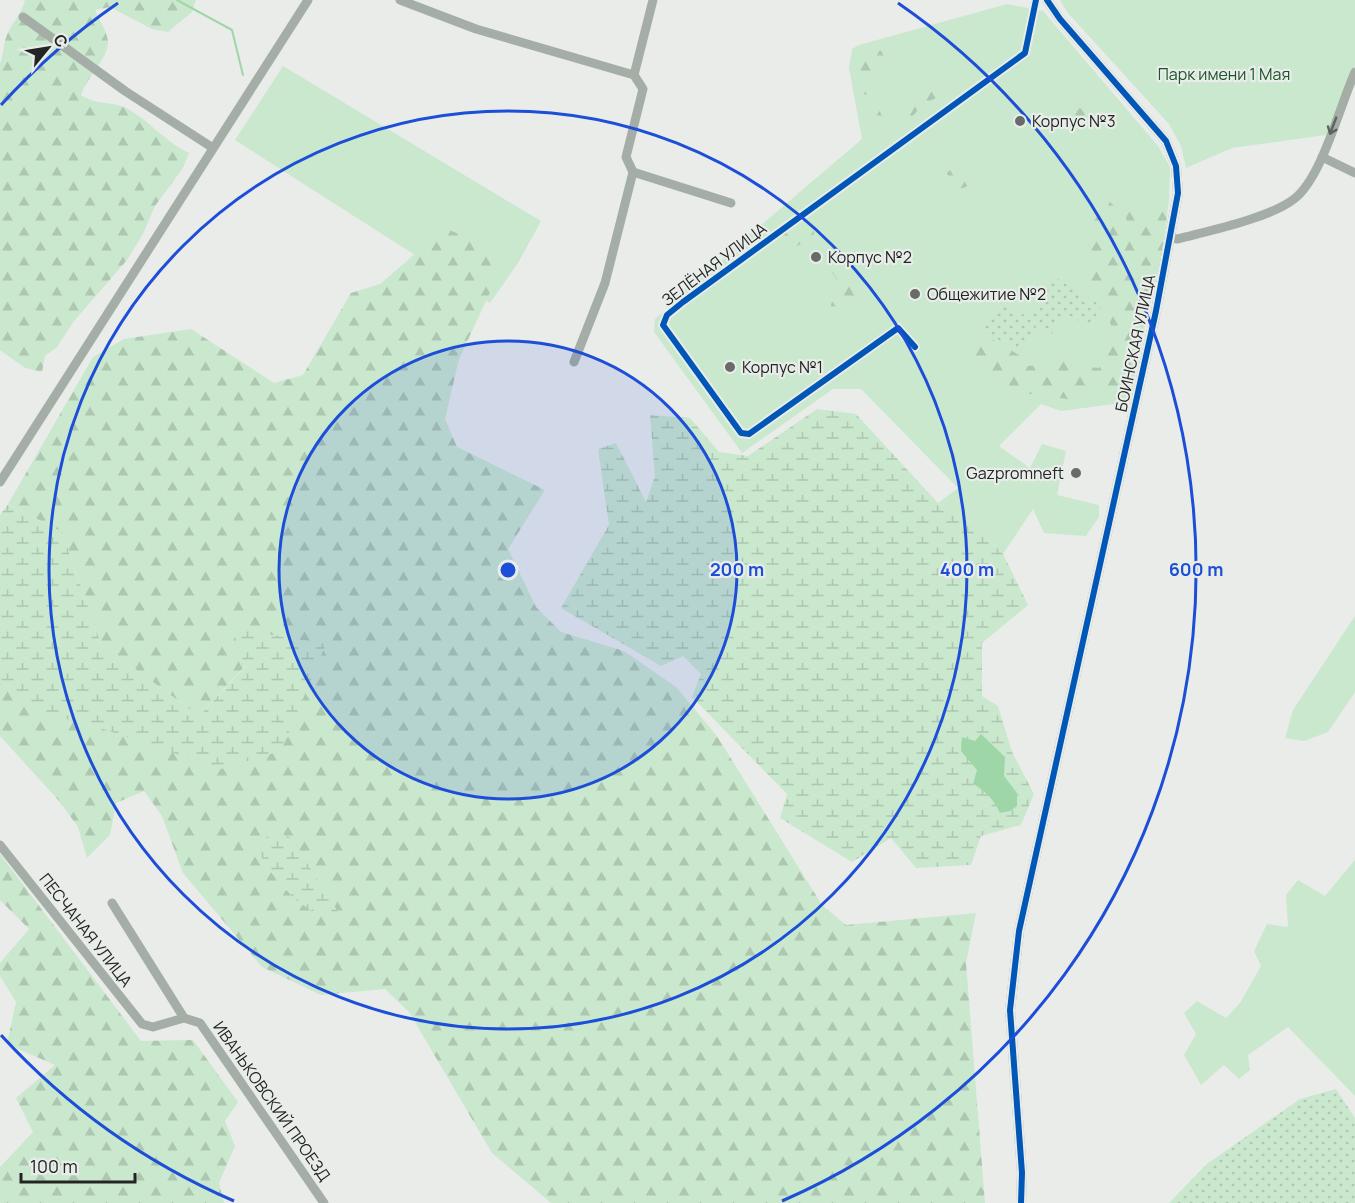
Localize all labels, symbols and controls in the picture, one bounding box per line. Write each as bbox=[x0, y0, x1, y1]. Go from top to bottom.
north arrow bbox=[18, 18, 78, 78]
text: С bbox=[49, 30, 74, 51]
park label: Парк имени 1 Мая bbox=[1158, 63, 1290, 85]
place label: Корпус №3 bbox=[1032, 110, 1116, 132]
marker: Корпус №3 bbox=[1013, 114, 1027, 128]
one-way arrow bbox=[1327, 117, 1338, 135]
street label: ЗЕЛЁНАЯ УЛИЦА bbox=[657, 217, 771, 311]
place label: Корпус №2 bbox=[828, 246, 912, 268]
marker: Корпус №2 bbox=[809, 250, 823, 264]
street label: БОИНСКАЯ УЛИЦА bbox=[1110, 272, 1160, 414]
place label: Общежитие №2 bbox=[927, 283, 1046, 305]
marker: Общежитие №2 bbox=[908, 287, 922, 301]
place label: Корпус №1 bbox=[742, 356, 823, 378]
marker: Корпус №1 bbox=[723, 360, 737, 374]
place label: Gazpromneft bbox=[966, 462, 1064, 484]
marker: Gazpromneft bbox=[1069, 466, 1083, 480]
text: 200 m bbox=[710, 557, 764, 581]
text: 400 m bbox=[940, 557, 994, 581]
text: 600 m bbox=[1169, 557, 1223, 581]
centre of rings bbox=[498, 560, 518, 580]
street label: ПЕСЧАНАЯ УЛИЦА bbox=[35, 869, 137, 991]
street label: ИВАНЬКОВСКИЙ ПРОЕЗД bbox=[208, 1017, 336, 1185]
scale bar bbox=[21, 1146, 135, 1184]
text: 100 m bbox=[30, 1154, 78, 1178]

